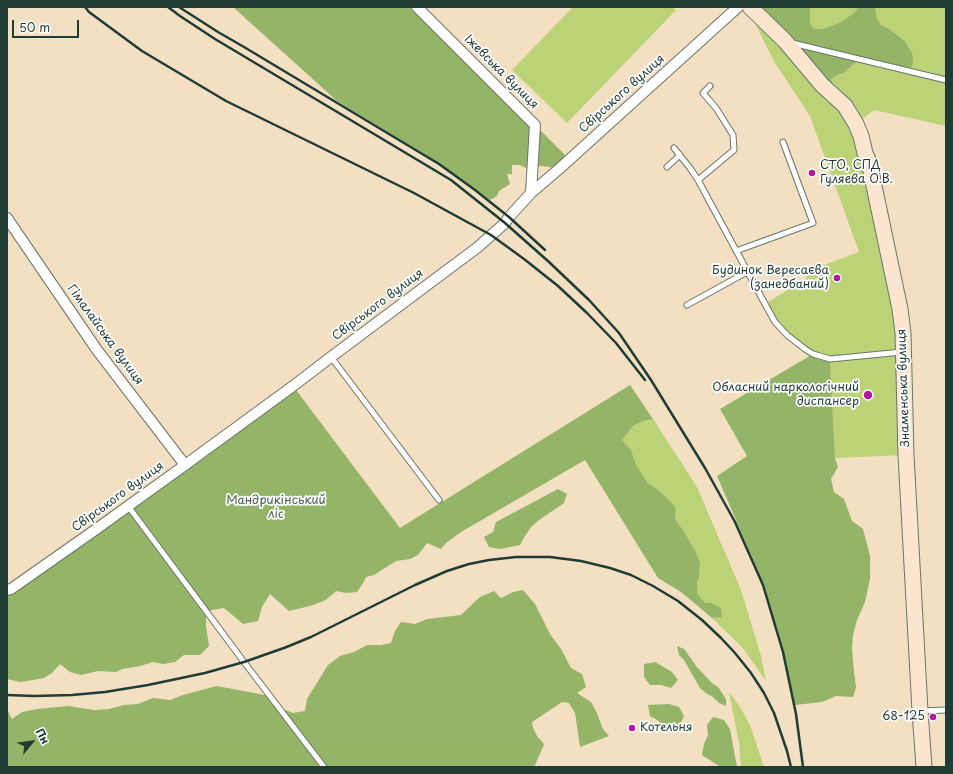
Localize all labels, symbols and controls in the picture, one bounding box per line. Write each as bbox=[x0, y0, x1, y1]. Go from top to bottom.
scale bar bbox=[14, 12, 81, 38]
text: 50 m bbox=[19, 18, 50, 36]
street label: Іжевська вулиця bbox=[461, 32, 541, 112]
street label: Свірського вулиця bbox=[576, 52, 668, 136]
place label: СТО, СПД Гуляева О.В. bbox=[820, 159, 893, 187]
marker: СТО, СПД Гуляева О.В. bbox=[807, 168, 817, 178]
place label: Будинок Вересаєва (занедбаний) bbox=[712, 264, 829, 292]
street label: Свірського вулиця bbox=[330, 266, 426, 344]
marker: Будинок Вересаєва (занедбаний) bbox=[832, 273, 842, 283]
street label: Гімалайська вулиця bbox=[64, 282, 146, 388]
street label: Знаменська вулиця bbox=[895, 329, 913, 447]
place label: Обласний наркологічний диспансер bbox=[712, 381, 859, 409]
marker: Обласний наркологічний диспансер bbox=[862, 389, 874, 401]
street label: Свірського вулиця bbox=[69, 459, 167, 535]
park label: Мандрикінський ліс bbox=[226, 494, 326, 522]
place label: 68-125 bbox=[882, 710, 925, 724]
marker: 68-125 bbox=[928, 712, 938, 722]
place label: Котельня bbox=[640, 721, 692, 735]
north arrow bbox=[12, 722, 52, 762]
marker: Котельня bbox=[627, 723, 637, 733]
text: Пн bbox=[32, 725, 54, 747]

